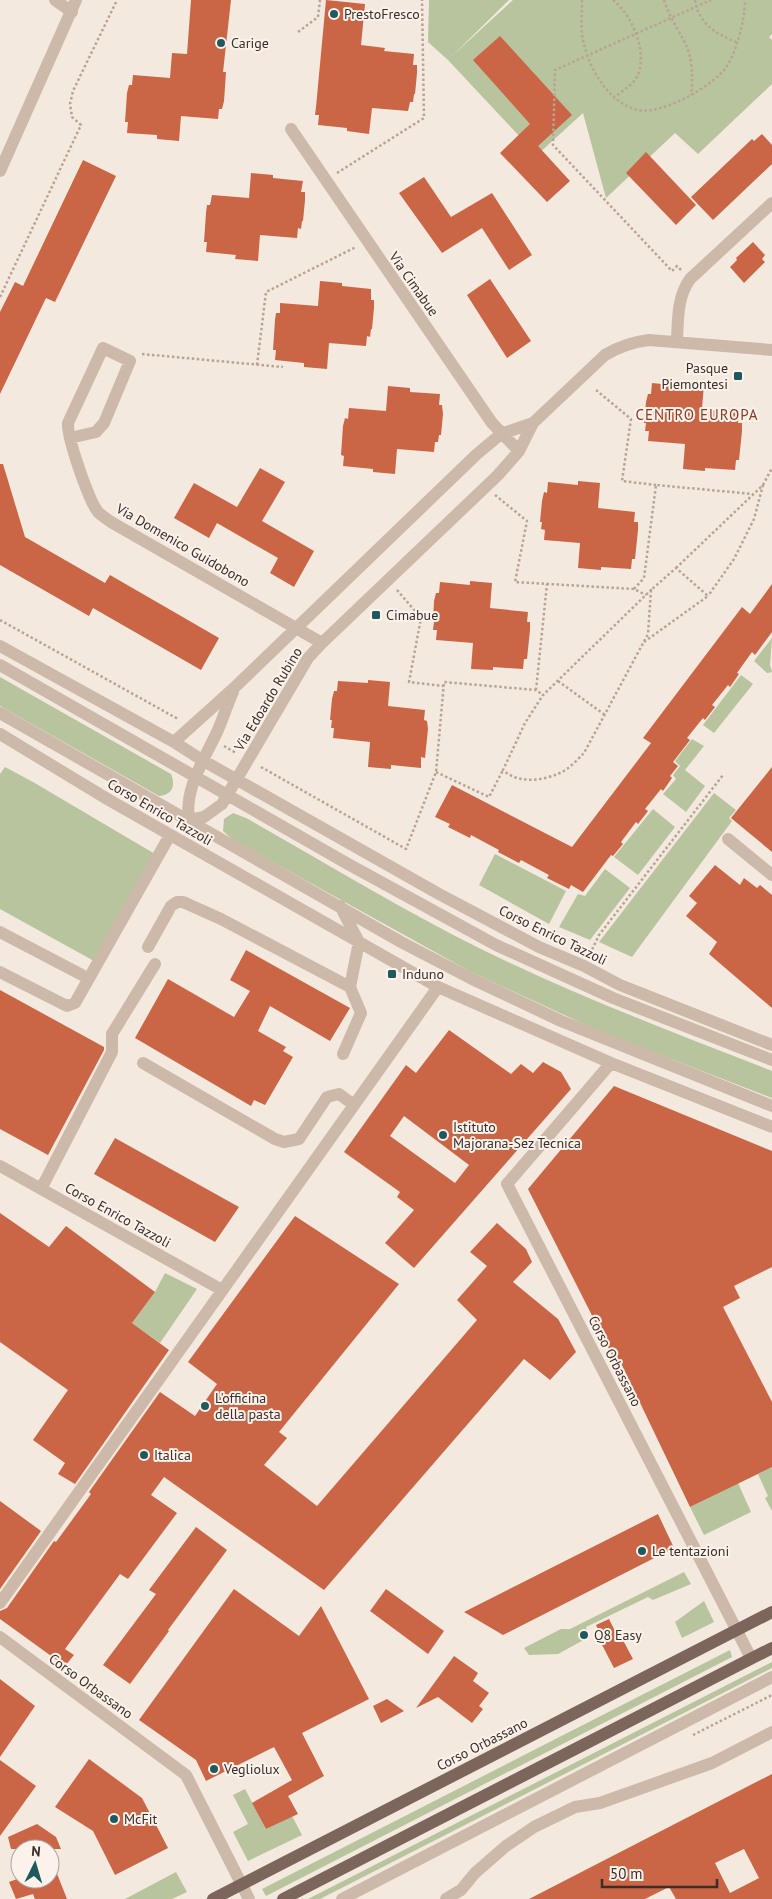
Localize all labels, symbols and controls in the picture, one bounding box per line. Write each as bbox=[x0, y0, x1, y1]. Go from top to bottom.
place label: PrestoFresco bbox=[344, 5, 420, 23]
marker: PrestoFresco bbox=[328, 8, 340, 20]
place label: Carige bbox=[231, 34, 269, 52]
marker: Carige bbox=[215, 37, 227, 49]
street label: Via Cimabue bbox=[385, 247, 443, 320]
place label: Pasque Piemontesi bbox=[661, 359, 728, 393]
marker: Pasque Piemontesi bbox=[732, 370, 744, 382]
district label: CENTRO EUROPA bbox=[635, 405, 759, 424]
street label: Via Domenico Guidobono bbox=[112, 499, 253, 591]
place label: Cimabue bbox=[386, 606, 438, 624]
marker: Cimabue bbox=[370, 609, 382, 621]
street label: Via Edoardo Rubino bbox=[229, 644, 306, 755]
street label: Corso Enrico Tazzoli bbox=[104, 775, 216, 849]
street label: Corso Enrico Tazzoli bbox=[496, 901, 610, 969]
place label: Induno bbox=[402, 965, 444, 983]
marker: Induno bbox=[386, 968, 398, 980]
place label: Istituto Majorana-Sez Tecnica bbox=[453, 1118, 581, 1152]
marker: Istituto Majorana-Sez Tecnica bbox=[437, 1129, 449, 1141]
street label: Corso Enrico Tazzoli bbox=[62, 1178, 174, 1252]
street label: Corso Orbassano bbox=[584, 1313, 646, 1409]
place label: L'officina della pasta bbox=[215, 1389, 281, 1423]
marker: L'officina della pasta bbox=[199, 1400, 211, 1412]
place label: Italica bbox=[154, 1446, 191, 1464]
marker: Italica bbox=[138, 1449, 150, 1461]
place label: Le tentazioni bbox=[652, 1542, 729, 1560]
marker: Le tentazioni bbox=[636, 1545, 648, 1557]
place label: Q8 Easy bbox=[594, 1626, 642, 1644]
marker: Q8 Easy bbox=[578, 1629, 590, 1641]
street label: Corso Orbassano bbox=[45, 1649, 137, 1723]
street label: Corso Orbassano bbox=[434, 1713, 530, 1775]
place label: Vegliolux bbox=[223, 1760, 280, 1778]
marker: Vegliolux bbox=[208, 1763, 220, 1775]
place label: McFit bbox=[124, 1810, 157, 1828]
marker: McFit bbox=[108, 1813, 120, 1825]
north arrow bbox=[10, 1839, 60, 1889]
text: N bbox=[31, 1842, 42, 1860]
scale bar bbox=[602, 1856, 717, 1888]
text: 50 m bbox=[610, 1864, 643, 1883]

